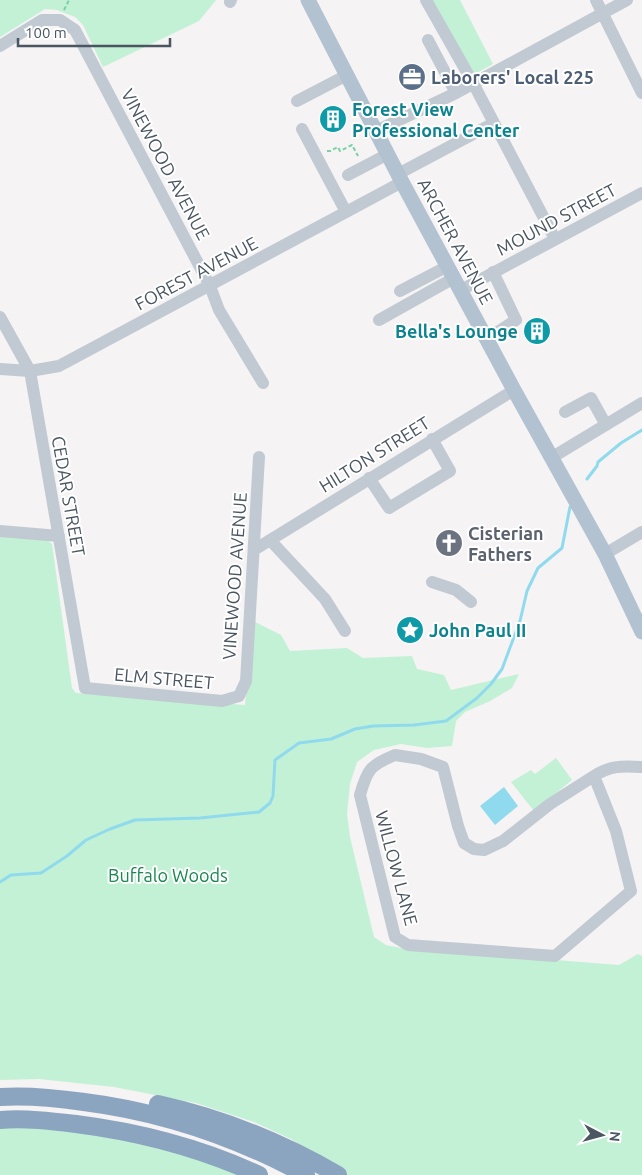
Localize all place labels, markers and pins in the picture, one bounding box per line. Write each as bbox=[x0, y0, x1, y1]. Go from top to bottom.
office icon: Laborers' Local 225 bbox=[397, 62, 427, 92]
place label: Laborers' Local 225 bbox=[431, 67, 594, 87]
place label: Forest View Professional Center bbox=[352, 99, 520, 140]
building icon: Forest View Professional Center bbox=[318, 104, 348, 134]
building icon: Bella's Lounge bbox=[522, 316, 552, 346]
place label: Bella's Lounge bbox=[395, 321, 518, 341]
place label: Cisterian Fathers bbox=[468, 523, 544, 564]
church icon: Cisterian Fathers bbox=[434, 528, 464, 558]
place icon: John Paul II bbox=[395, 615, 425, 645]
place label: John Paul II bbox=[429, 620, 526, 640]

